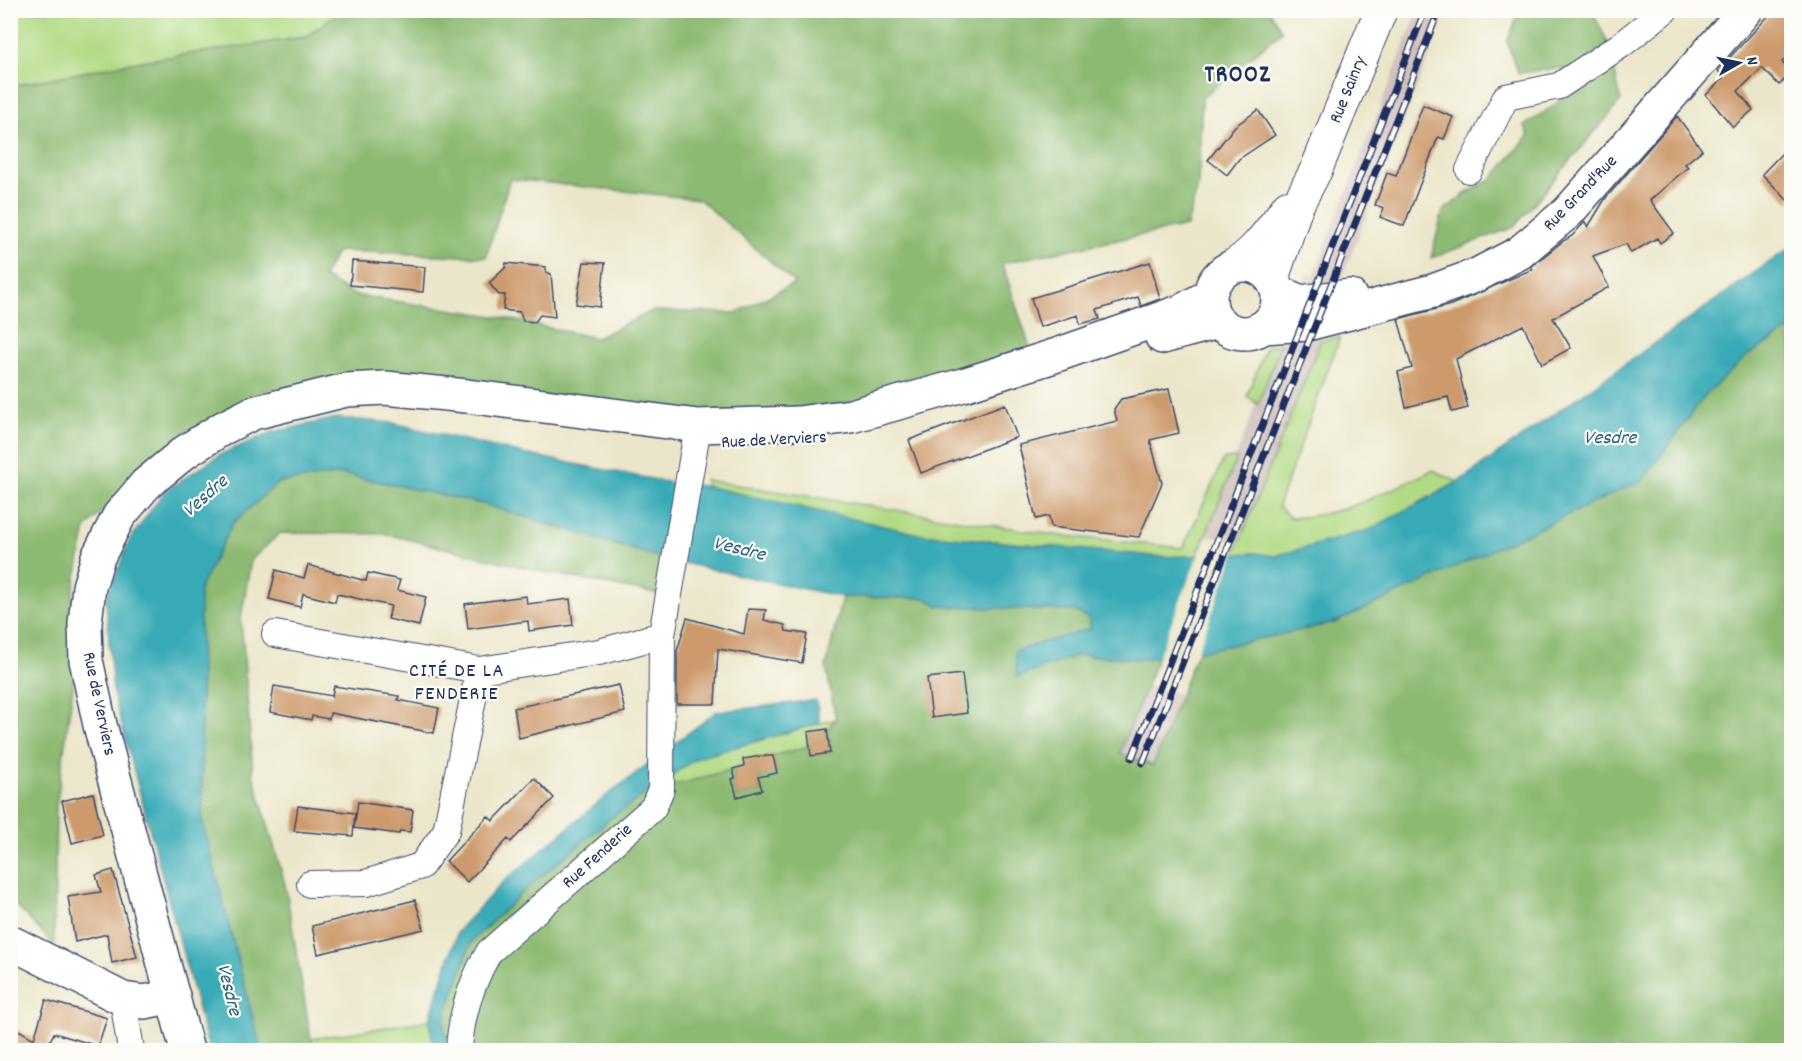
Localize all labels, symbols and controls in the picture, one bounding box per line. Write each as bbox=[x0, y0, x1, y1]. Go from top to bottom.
north arrow bbox=[1709, 33, 1769, 93]
street label: Rue Sainry bbox=[1324, 52, 1374, 127]
text: N bbox=[1739, 55, 1763, 67]
district label: TROOZ bbox=[1205, 59, 1271, 93]
street label: Rue Grand'Rue bbox=[1538, 150, 1624, 238]
water label: Vesdre bbox=[1584, 425, 1637, 453]
street label: Rue de Verviers bbox=[721, 426, 827, 456]
water label: Vesdre bbox=[177, 468, 236, 525]
water label: Vesdre bbox=[710, 530, 769, 570]
street label: Rue de Verviers bbox=[75, 650, 121, 758]
district label: CITÉ DE LA FENDERIE bbox=[409, 658, 505, 709]
street label: Rue Fenderie bbox=[557, 819, 639, 895]
water label: Vesdre bbox=[208, 961, 248, 1020]

